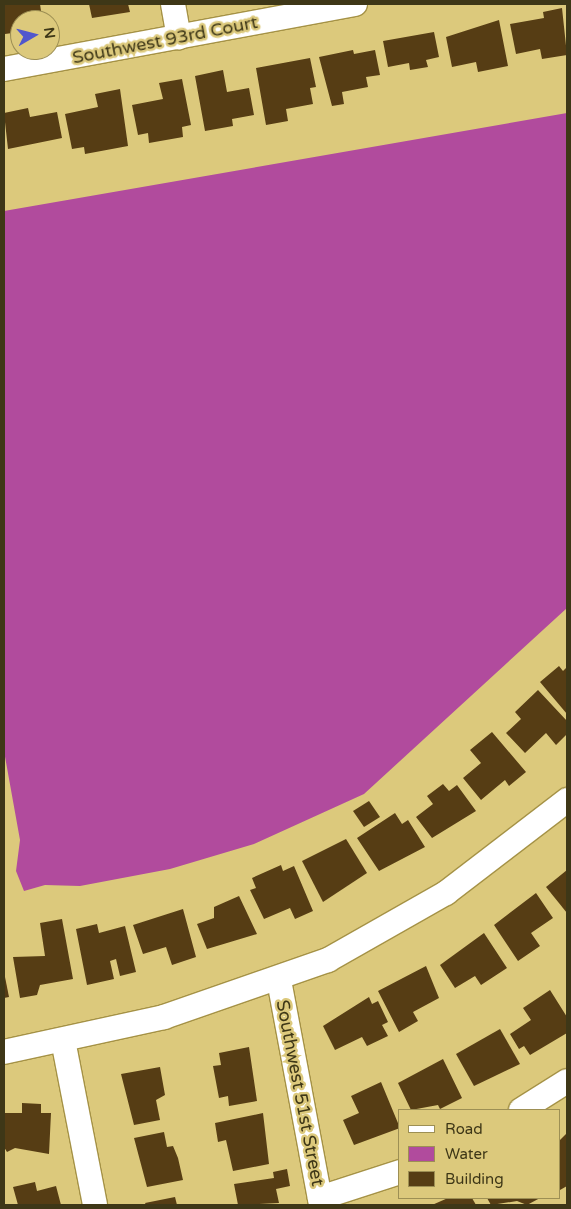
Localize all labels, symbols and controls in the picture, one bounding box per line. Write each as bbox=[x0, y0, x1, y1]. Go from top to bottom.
north arrow bbox=[10, 10, 60, 60]
street label: Southwest 93rd Court bbox=[71, 11, 259, 69]
text: N bbox=[40, 26, 59, 40]
street label: Southwest 51st Street bbox=[271, 998, 329, 1188]
legend bbox=[398, 1109, 561, 1199]
text: Road bbox=[445, 1120, 483, 1138]
text: Water bbox=[445, 1145, 488, 1163]
text: Building bbox=[445, 1170, 504, 1188]

